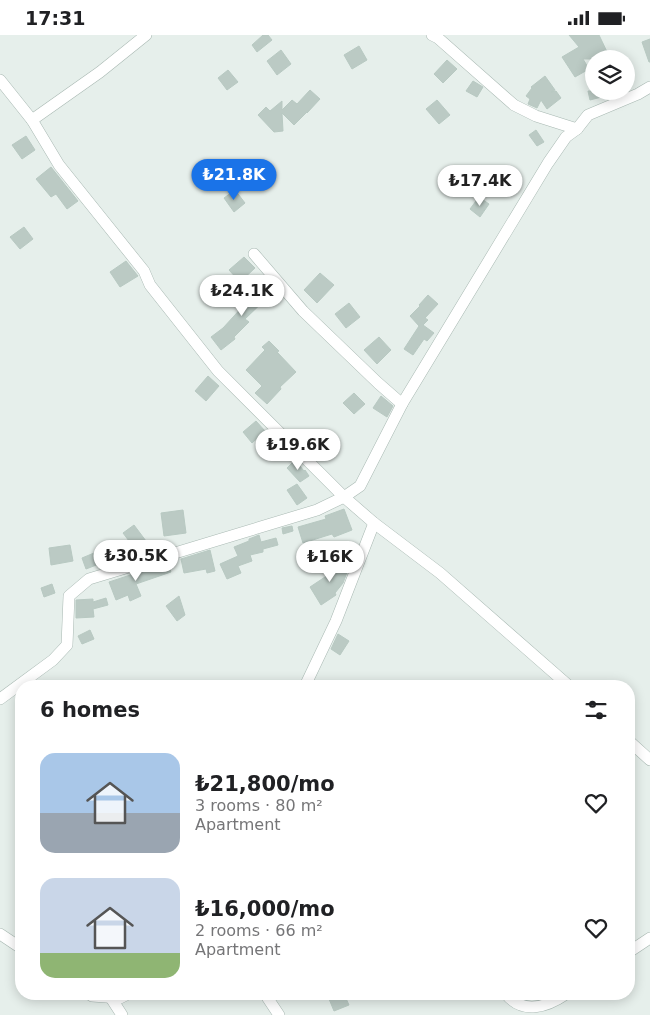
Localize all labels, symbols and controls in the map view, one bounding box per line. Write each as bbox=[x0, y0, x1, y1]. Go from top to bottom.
text: 17:31 bbox=[25, 7, 85, 29]
map controls bbox=[585, 50, 635, 100]
button: layers bbox=[585, 50, 635, 100]
pin: ₺21.8K bbox=[193, 159, 275, 201]
text: ₺21.8K bbox=[202, 165, 266, 184]
pin: ₺17.4K bbox=[439, 165, 521, 207]
text: ₺17.4K bbox=[448, 171, 512, 190]
pin: ₺24.1K bbox=[201, 275, 283, 317]
text: ₺24.1K bbox=[210, 281, 274, 300]
pin: ₺19.6K bbox=[257, 429, 339, 471]
text: ₺19.6K bbox=[266, 435, 330, 454]
pin: ₺30.5K bbox=[95, 539, 177, 582]
pin: ₺16K bbox=[300, 541, 360, 583]
text: ₺30.5K bbox=[104, 546, 168, 565]
text: ₺16K bbox=[307, 547, 353, 566]
icon: filters bbox=[582, 696, 610, 724]
text: 6 homes bbox=[40, 698, 140, 722]
text: ₺21,800/mo bbox=[195, 772, 335, 796]
icon: home bbox=[80, 773, 140, 833]
icon: heart bbox=[582, 789, 610, 817]
text: 3 rooms · 80 m² bbox=[195, 796, 323, 815]
text: Apartment bbox=[195, 815, 281, 834]
text: ₺16,000/mo bbox=[195, 897, 335, 921]
icon: home bbox=[80, 898, 140, 958]
icon: heart bbox=[582, 914, 610, 942]
text: 2 rooms · 66 m² bbox=[195, 921, 323, 940]
text: Apartment bbox=[195, 940, 281, 959]

